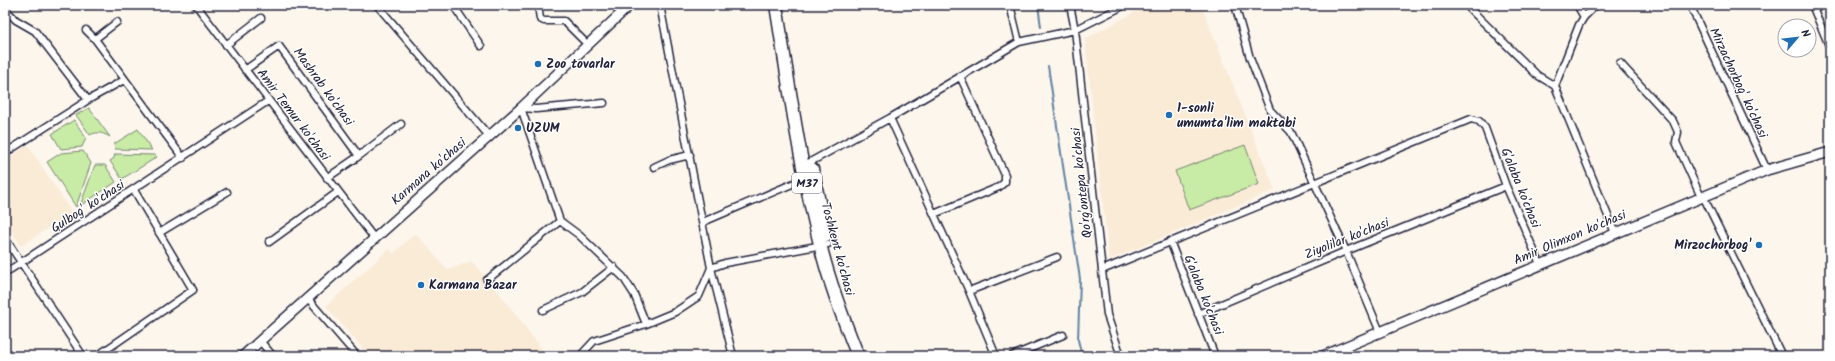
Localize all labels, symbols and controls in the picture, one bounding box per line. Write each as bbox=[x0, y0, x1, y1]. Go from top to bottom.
north arrow bbox=[1777, 18, 1817, 58]
street label: Mirzachorbog' ko'chasi bbox=[1703, 24, 1773, 143]
text: N bbox=[1795, 26, 1815, 41]
street label: Mashrab ko'chasi bbox=[287, 43, 359, 131]
place label: Zoo tovarlar bbox=[546, 54, 616, 75]
marker: Zoo tovarlar bbox=[533, 59, 543, 69]
street label: Amir Temur ko'chasi bbox=[251, 64, 335, 166]
place label: 1-sonli umumta'lim maktabi bbox=[1177, 98, 1296, 134]
marker: 1-sonli umumta'lim maktabi bbox=[1164, 110, 1174, 120]
place label: UZUM bbox=[526, 118, 560, 139]
marker: UZUM bbox=[513, 123, 523, 133]
street label: Qo'rg'ontepa ko'chasi bbox=[1066, 126, 1098, 239]
street label: Karmana ko'chasi bbox=[387, 133, 472, 211]
street label: G'alaba ko'chasi bbox=[1494, 145, 1546, 232]
road number: M37 bbox=[792, 173, 822, 193]
street label: Gulbog' ko'chasi bbox=[47, 175, 130, 239]
street label: Toshkent ko'chasi bbox=[814, 200, 860, 299]
street label: Amir Olimxon ko'chasi bbox=[1510, 204, 1630, 271]
street label: Ziyolilar ko'chasi bbox=[1302, 212, 1393, 266]
place label: Mirzochorbog' bbox=[1674, 235, 1752, 256]
marker: Mirzochorbog' bbox=[1754, 240, 1764, 250]
street label: G'alaba ko'chasi bbox=[1177, 252, 1229, 339]
place label: Karmana Bazar bbox=[429, 275, 518, 296]
marker: Karmana Bazar bbox=[416, 280, 426, 290]

